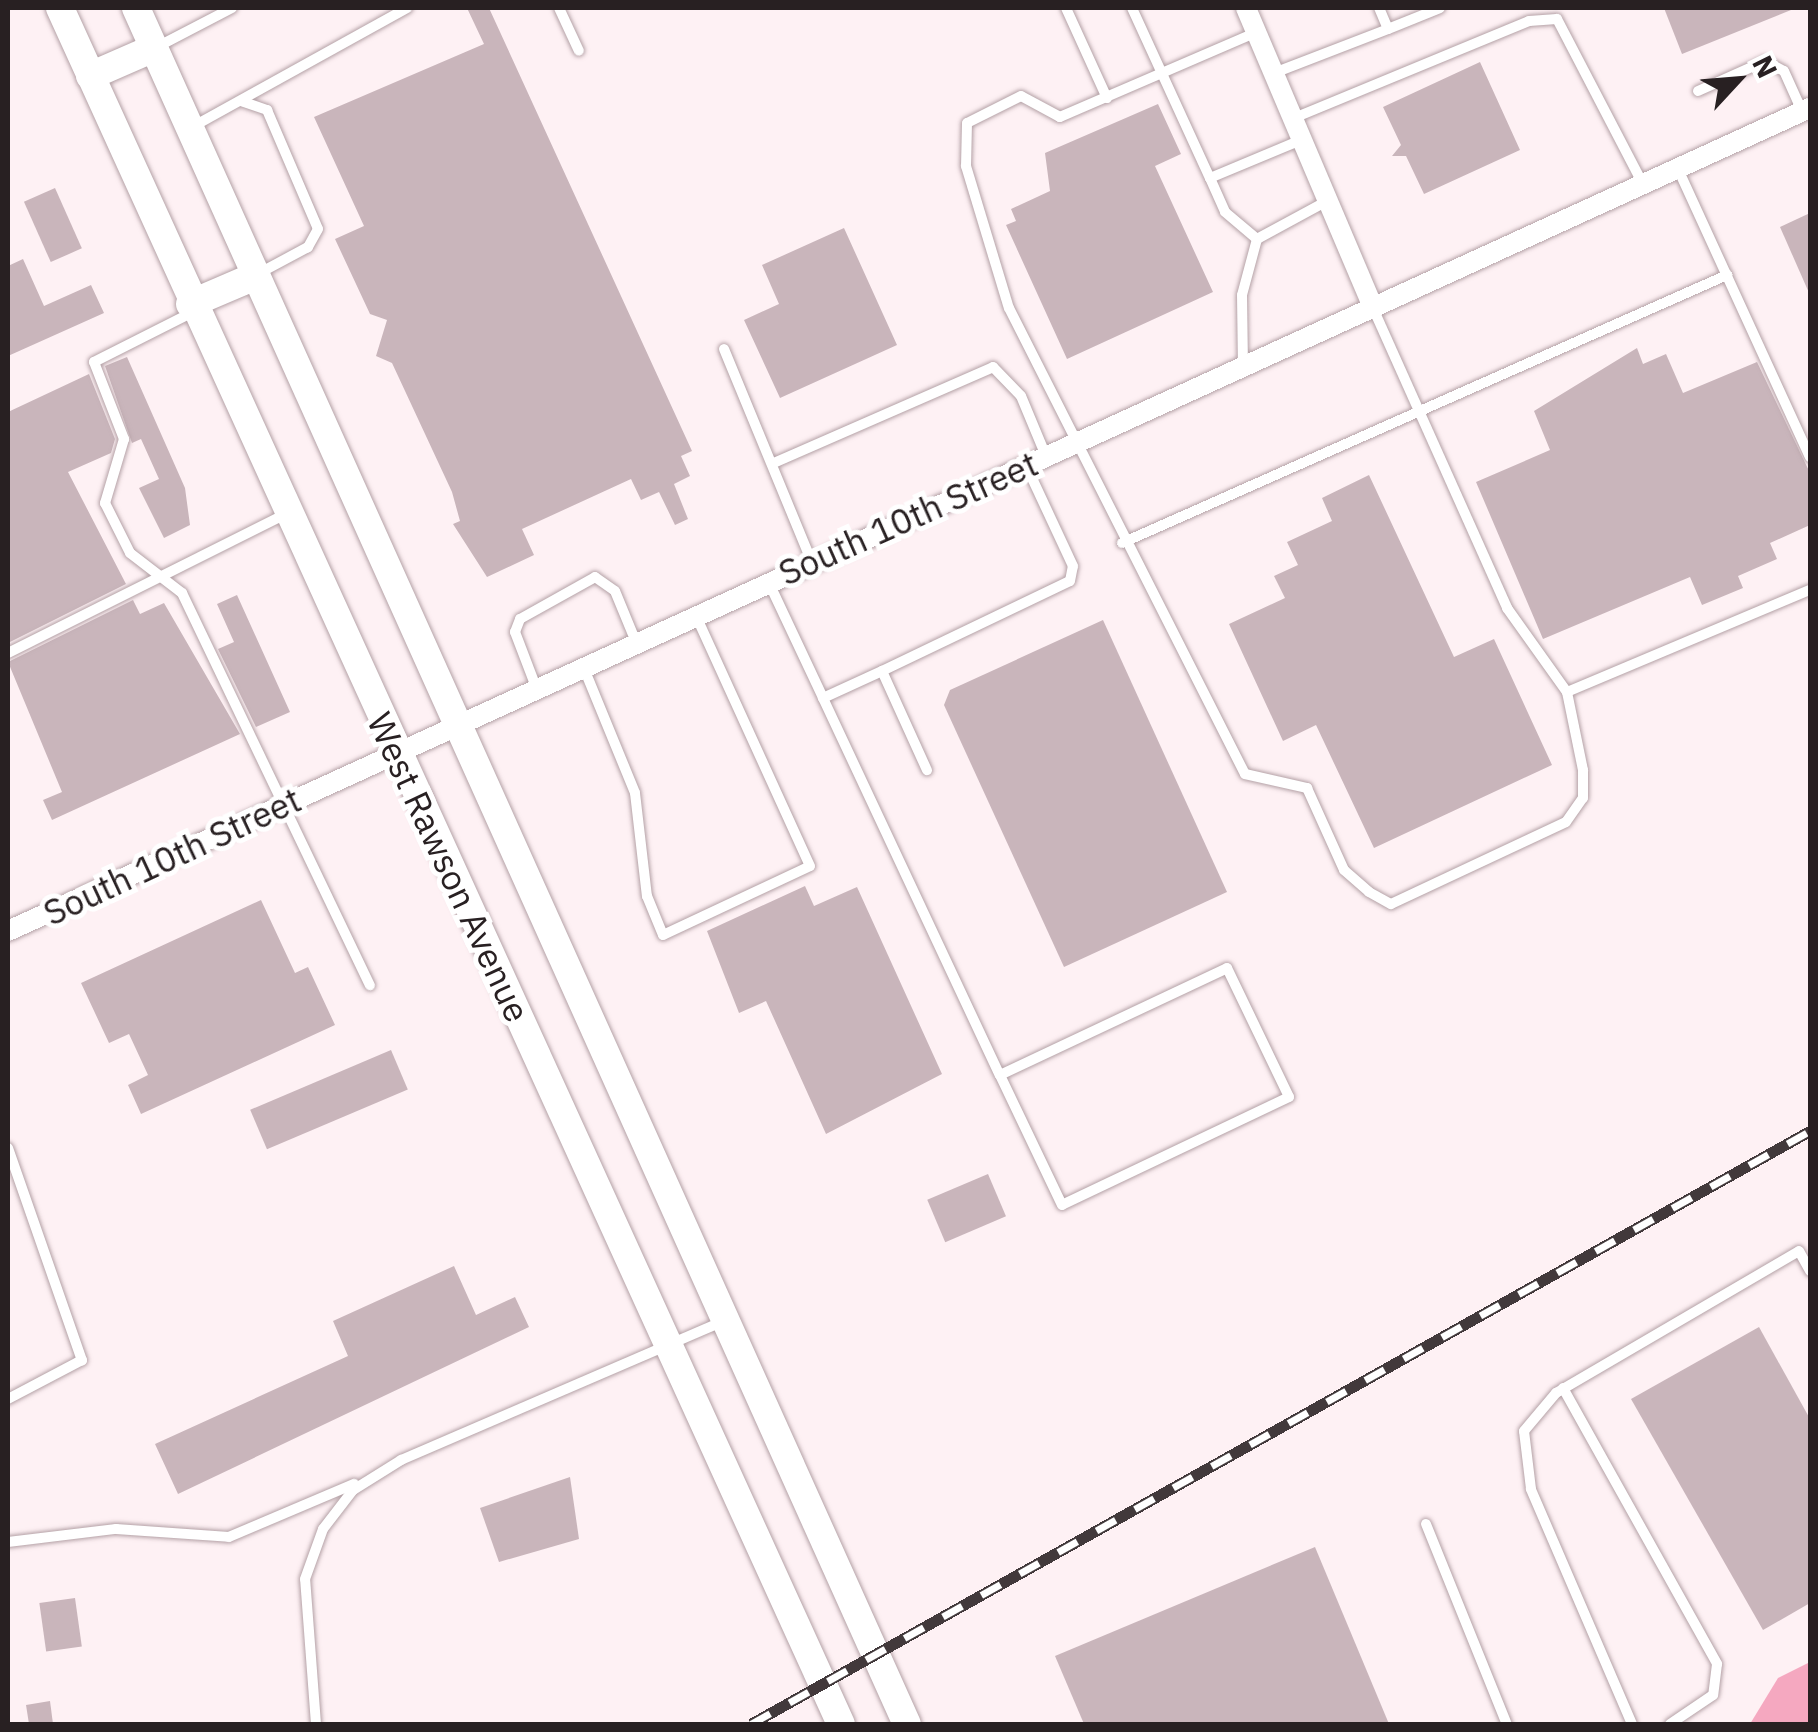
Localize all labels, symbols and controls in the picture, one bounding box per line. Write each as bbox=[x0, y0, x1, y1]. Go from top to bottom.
north arrow bbox=[1688, 30, 1788, 130]
text: N bbox=[1744, 49, 1786, 84]
street label: South 10th Street bbox=[772, 442, 1044, 594]
street label: West Rawson Avenue bbox=[359, 706, 539, 1028]
street label: South 10th Street bbox=[37, 778, 307, 934]

